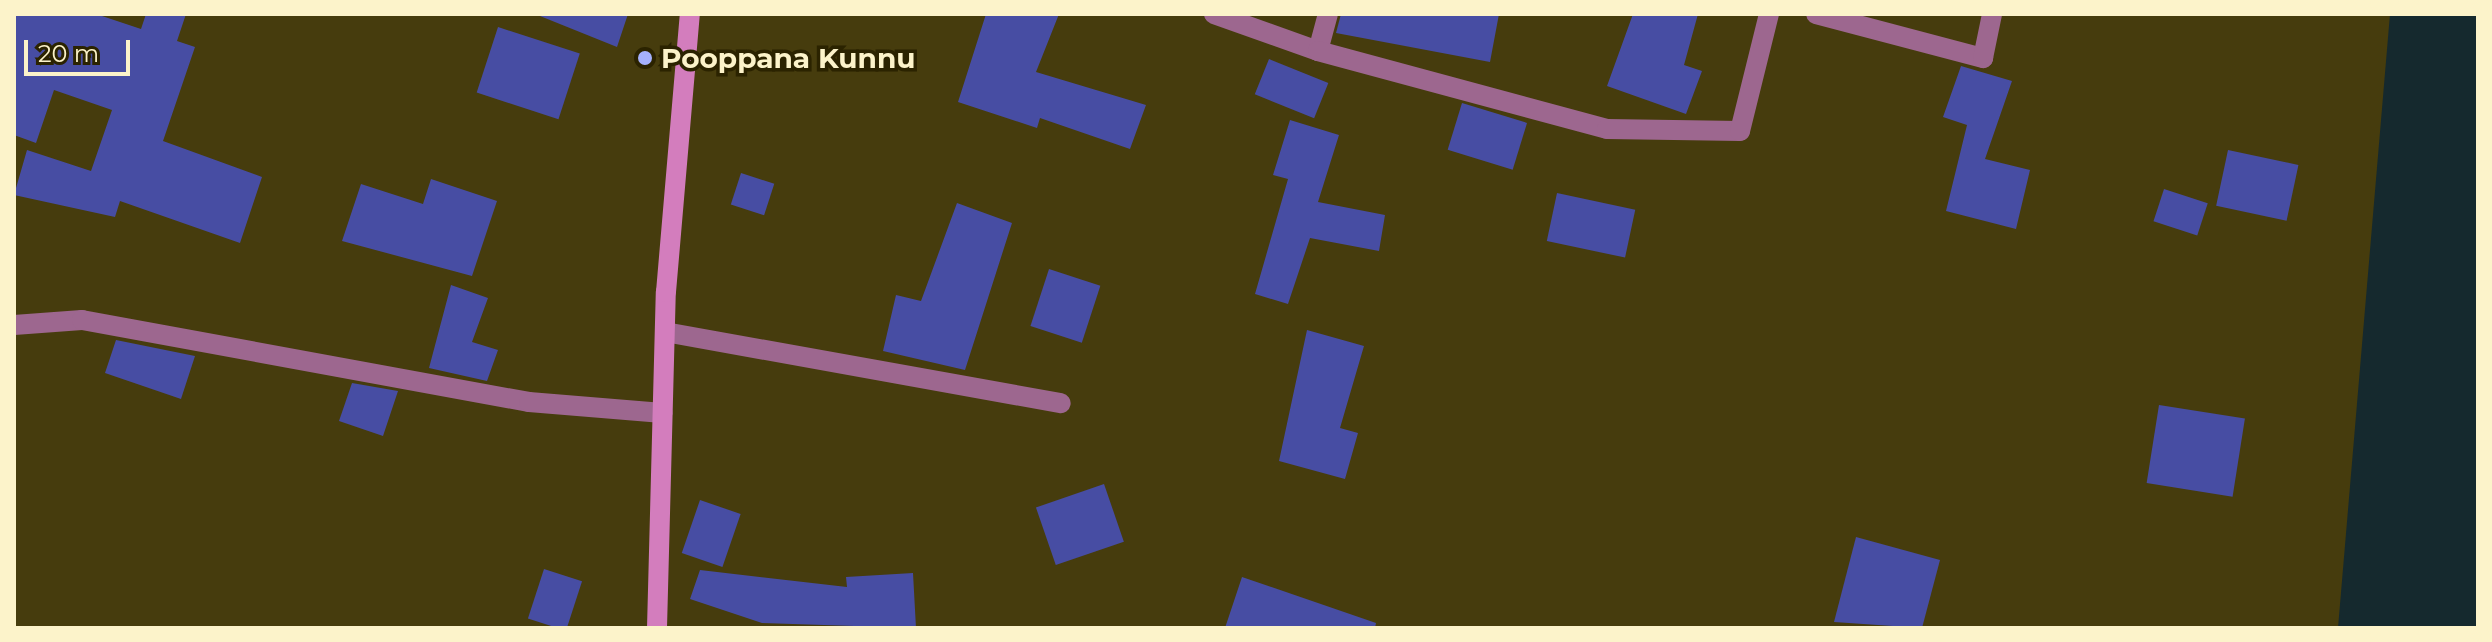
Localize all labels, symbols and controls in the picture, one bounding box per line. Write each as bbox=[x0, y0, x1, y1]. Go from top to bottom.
scale bar bbox=[28, 24, 134, 74]
text: 20 m bbox=[38, 39, 99, 68]
place label: Pooppana Kunnu bbox=[661, 41, 915, 75]
marker: Pooppana Kunnu bbox=[636, 49, 654, 67]

